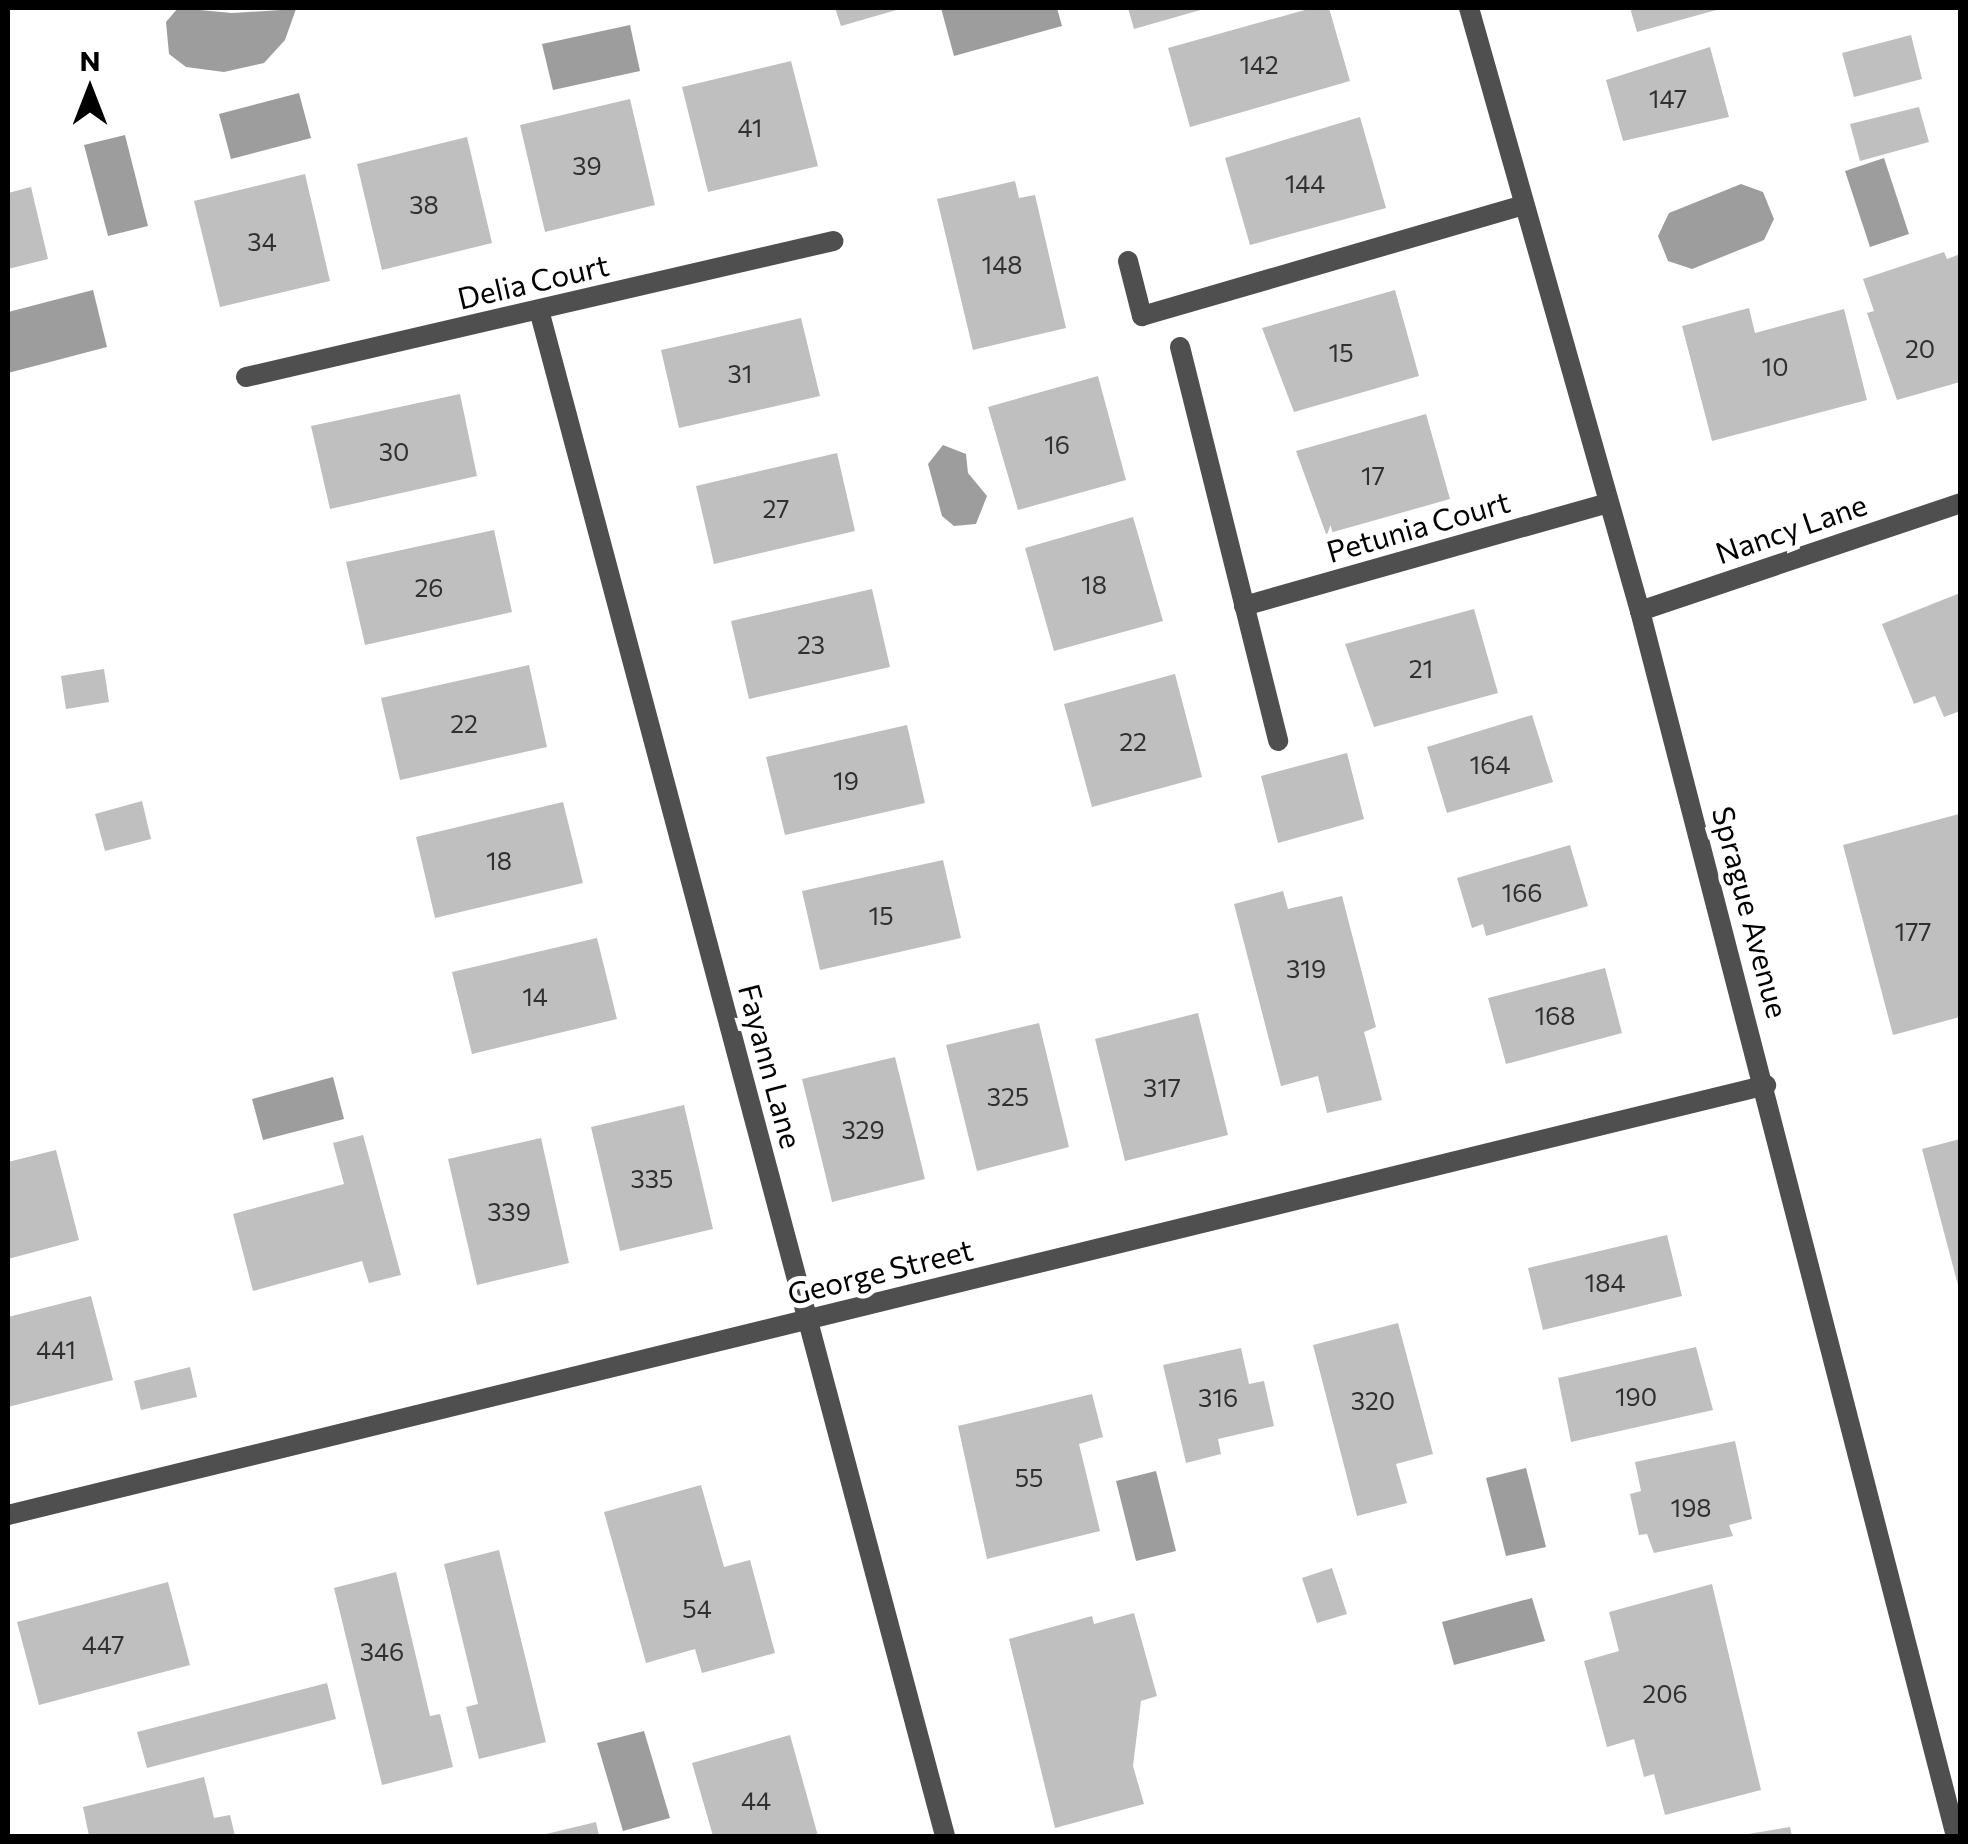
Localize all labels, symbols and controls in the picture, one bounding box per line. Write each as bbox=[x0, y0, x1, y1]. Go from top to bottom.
north arrow bbox=[40, 40, 140, 140]
text: N bbox=[80, 43, 101, 77]
house number: 142 bbox=[1239, 49, 1279, 79]
house number: 147 bbox=[1649, 83, 1687, 113]
house number: 41 bbox=[738, 112, 762, 142]
house number: 39 bbox=[572, 150, 602, 180]
house number: 144 bbox=[1285, 168, 1325, 198]
house number: 38 bbox=[409, 189, 439, 219]
house number: 34 bbox=[247, 226, 277, 256]
street label: Delia Court bbox=[454, 246, 612, 316]
house number: 148 bbox=[982, 249, 1022, 279]
house number: 20 bbox=[1905, 333, 1935, 363]
house number: 15 bbox=[1328, 337, 1354, 367]
house number: 10 bbox=[1762, 351, 1788, 381]
house number: 31 bbox=[728, 358, 752, 388]
house number: 16 bbox=[1044, 429, 1070, 459]
house number: 30 bbox=[379, 436, 409, 466]
house number: 17 bbox=[1361, 460, 1385, 490]
street label: Petunia Court bbox=[1322, 483, 1514, 569]
street label: Nancy Lane bbox=[1711, 485, 1871, 571]
house number: 27 bbox=[763, 493, 789, 523]
house number: 18 bbox=[1081, 569, 1107, 599]
house number: 26 bbox=[415, 572, 443, 602]
house number: 23 bbox=[797, 629, 825, 659]
house number: 21 bbox=[1409, 653, 1433, 683]
house number: 22 bbox=[450, 708, 478, 738]
house number: 22 bbox=[1119, 726, 1147, 756]
house number: 164 bbox=[1470, 749, 1510, 779]
house number: 19 bbox=[833, 765, 859, 795]
street label: Sprague Avenue bbox=[1705, 802, 1797, 1022]
house number: 18 bbox=[486, 845, 512, 875]
house number: 166 bbox=[1501, 877, 1543, 907]
house number: 15 bbox=[868, 900, 894, 930]
house number: 177 bbox=[1894, 916, 1932, 946]
house number: 319 bbox=[1286, 953, 1326, 983]
street label: Fayann Lane bbox=[732, 980, 810, 1152]
house number: 14 bbox=[522, 981, 548, 1011]
house number: 168 bbox=[1534, 1000, 1576, 1030]
house number: 317 bbox=[1143, 1072, 1181, 1102]
house number: 325 bbox=[987, 1081, 1029, 1111]
house number: 329 bbox=[841, 1114, 885, 1144]
house number: 335 bbox=[631, 1163, 673, 1193]
house number: 339 bbox=[487, 1196, 531, 1226]
street label: George Street bbox=[783, 1231, 977, 1311]
house number: 184 bbox=[1585, 1267, 1625, 1297]
house number: 441 bbox=[36, 1334, 76, 1364]
house number: 190 bbox=[1615, 1381, 1657, 1411]
house number: 316 bbox=[1198, 1382, 1238, 1412]
house number: 320 bbox=[1351, 1385, 1395, 1415]
house number: 55 bbox=[1015, 1462, 1043, 1492]
house number: 198 bbox=[1670, 1492, 1712, 1522]
house number: 54 bbox=[682, 1593, 712, 1623]
house number: 447 bbox=[82, 1629, 124, 1659]
house number: 346 bbox=[360, 1636, 404, 1666]
house number: 206 bbox=[1642, 1678, 1688, 1708]
house number: 44 bbox=[741, 1785, 771, 1815]

